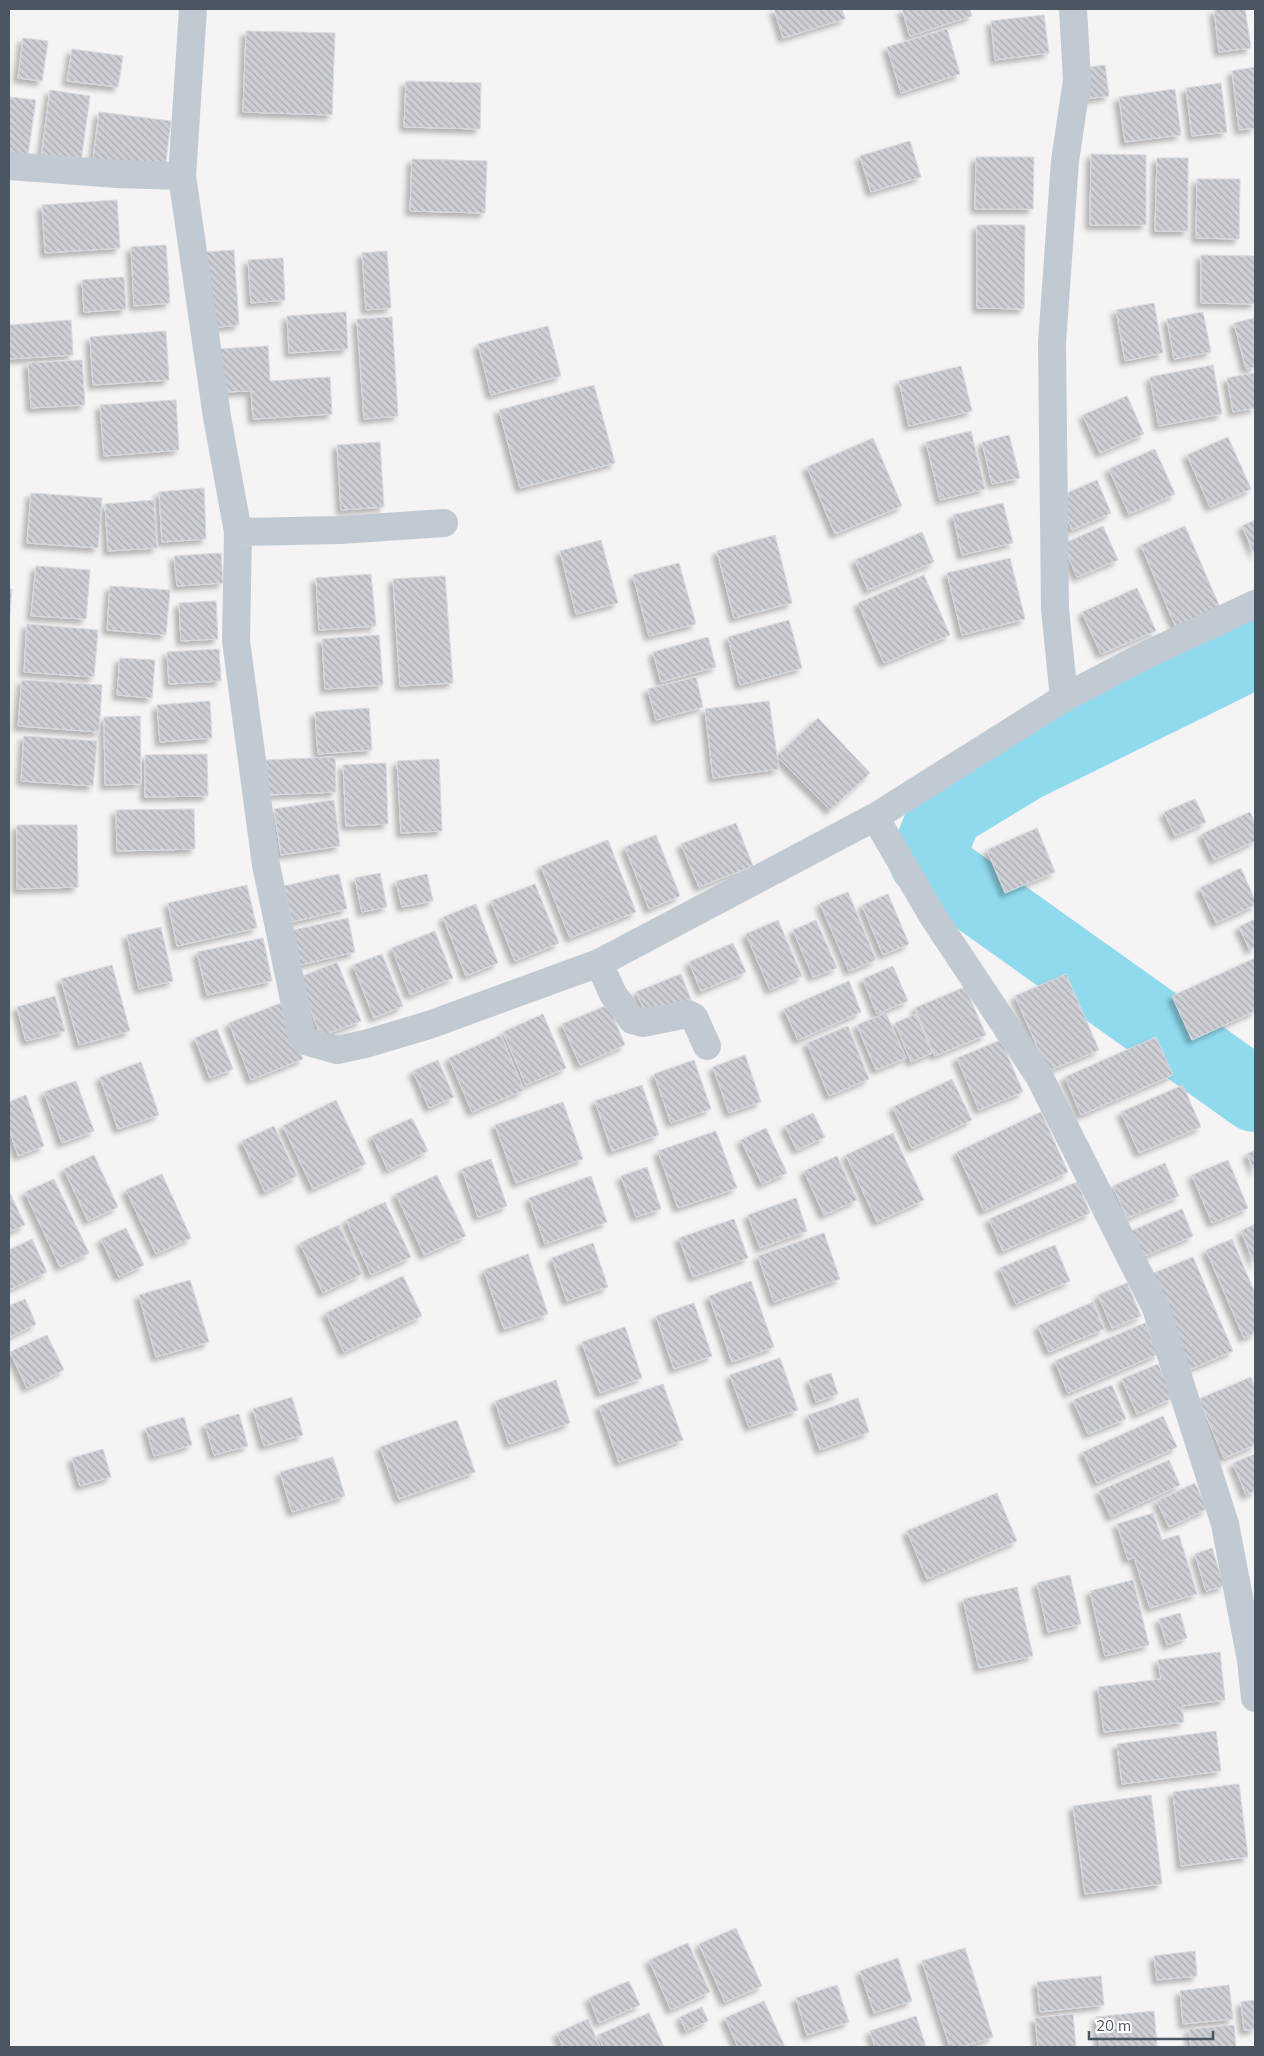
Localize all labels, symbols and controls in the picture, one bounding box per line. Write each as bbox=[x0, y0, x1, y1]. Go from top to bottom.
scale bar bbox=[1089, 2008, 1213, 2040]
text: 20 m bbox=[1096, 2016, 1131, 2035]

